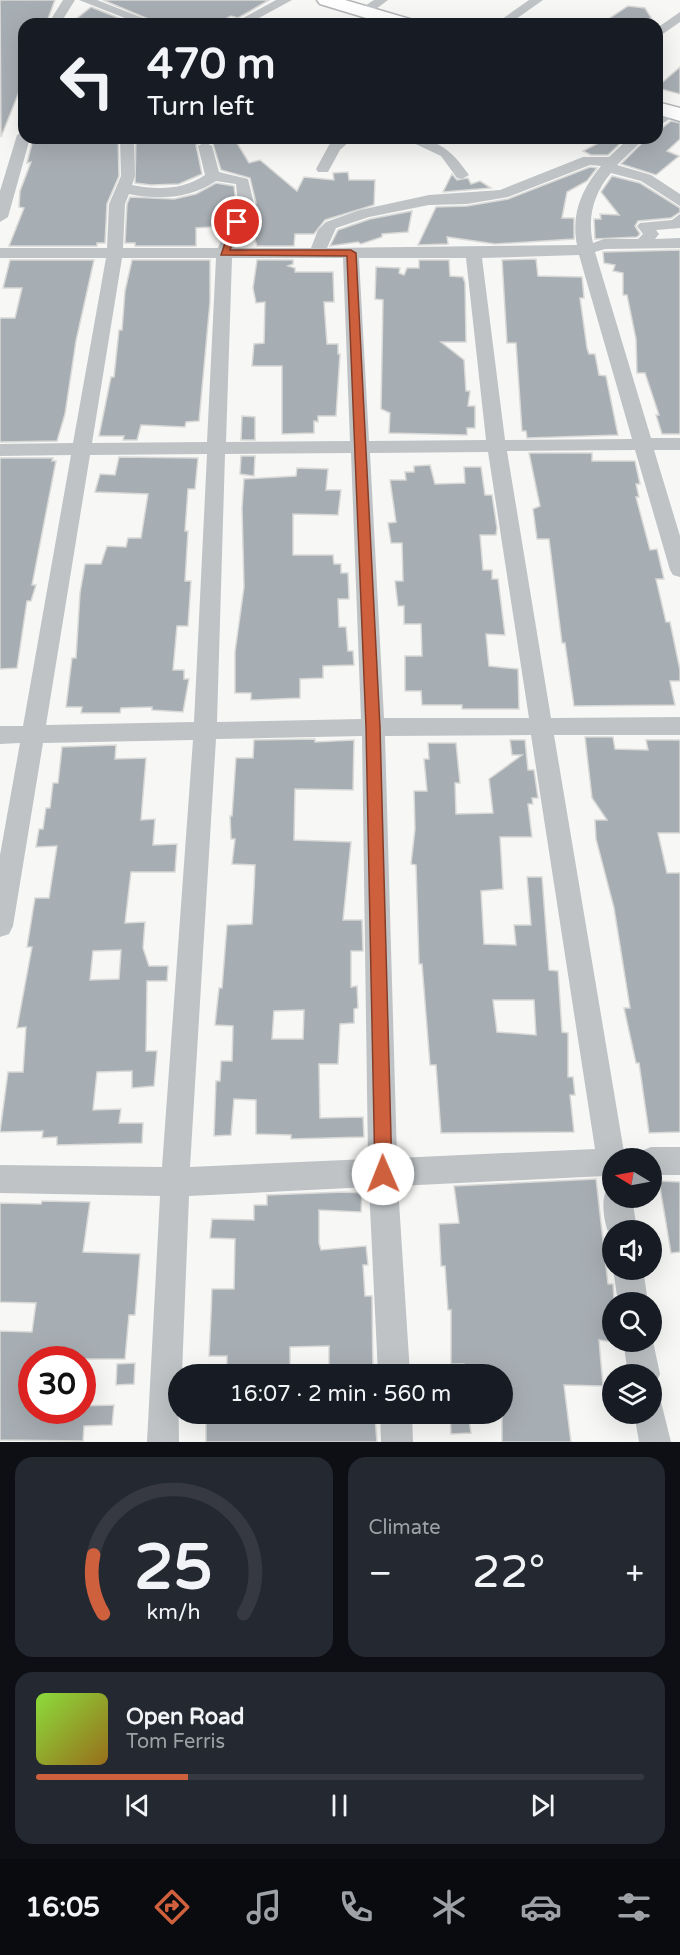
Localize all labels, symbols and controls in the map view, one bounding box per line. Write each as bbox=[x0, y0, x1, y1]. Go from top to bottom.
text: 470 m bbox=[147, 39, 276, 90]
icon: left bbox=[48, 42, 126, 120]
text: Turn left bbox=[147, 90, 254, 123]
pin bbox=[211, 196, 262, 247]
icon: arrive bbox=[220, 205, 253, 238]
position arrow bbox=[351, 1142, 415, 1206]
north arrow bbox=[602, 1148, 662, 1208]
map controls bbox=[602, 1148, 662, 1424]
button: sound bbox=[602, 1220, 662, 1280]
button: search bbox=[602, 1292, 662, 1352]
speed limit sign: 30 bbox=[18, 1346, 96, 1424]
button: layers bbox=[602, 1364, 662, 1424]
text: 16:07 · 2 min · 560 m bbox=[230, 1381, 451, 1407]
text: Climate bbox=[369, 1516, 441, 1540]
text: 25 bbox=[135, 1531, 213, 1606]
text: 22° bbox=[472, 1546, 545, 1600]
text: − bbox=[369, 1554, 392, 1593]
text: + bbox=[625, 1554, 644, 1593]
text: km/h bbox=[147, 1599, 201, 1625]
text: Open Road bbox=[126, 1704, 244, 1730]
text: Tom Ferris bbox=[126, 1730, 225, 1754]
icon: previous bbox=[121, 1789, 154, 1822]
icon: pause bbox=[323, 1789, 356, 1822]
icon: next bbox=[526, 1789, 559, 1822]
icon: directions bbox=[151, 1886, 193, 1928]
icon: music bbox=[243, 1886, 285, 1928]
icon: phone bbox=[335, 1886, 377, 1928]
icon: climate bbox=[428, 1886, 470, 1928]
icon: car bbox=[520, 1886, 562, 1928]
icon: filters bbox=[613, 1886, 655, 1928]
text: 16:05 bbox=[25, 1891, 100, 1924]

